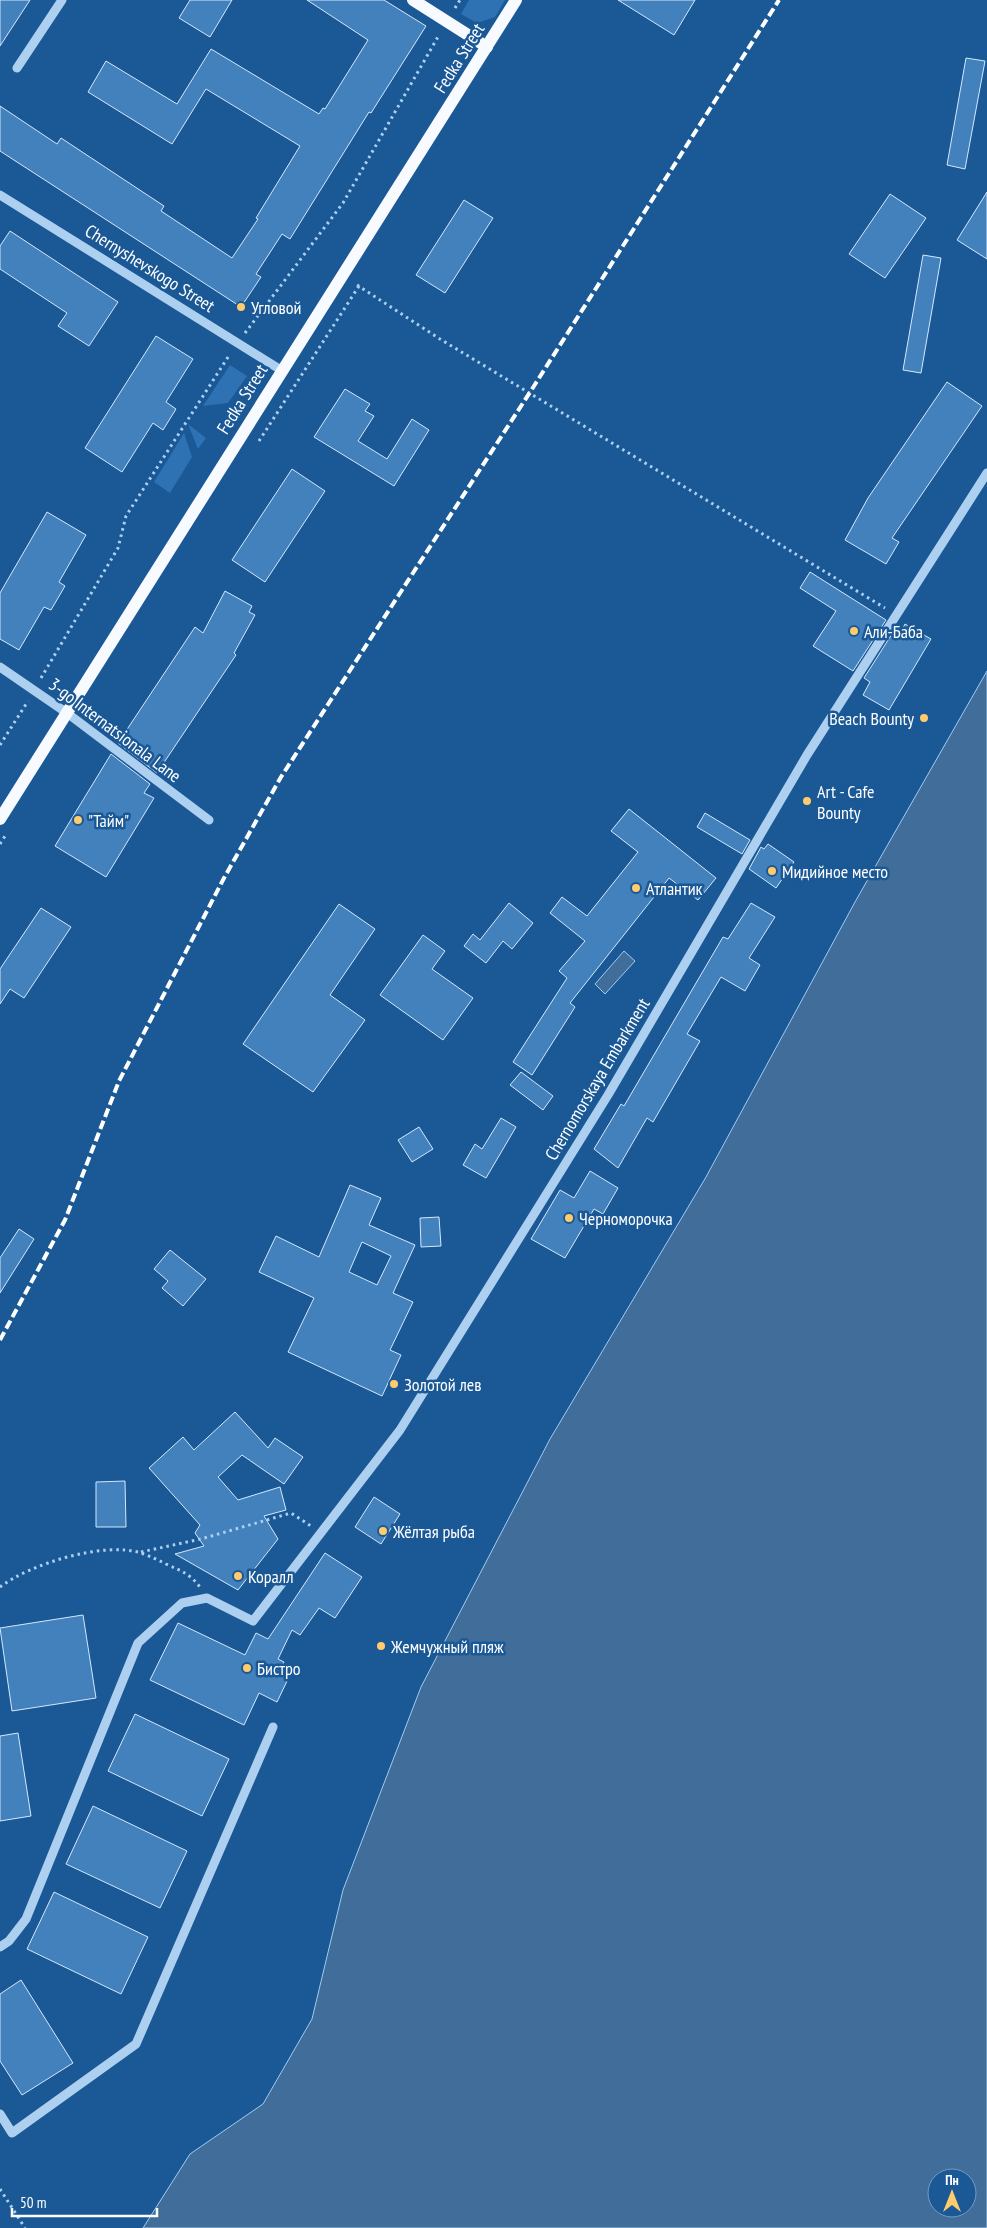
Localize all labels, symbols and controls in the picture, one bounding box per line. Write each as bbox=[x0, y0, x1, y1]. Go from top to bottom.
street label: Fedka Street bbox=[429, 19, 489, 97]
street label: Chernyshevskogo Street bbox=[81, 219, 219, 317]
place label: Угловой bbox=[251, 296, 301, 319]
marker: Угловой bbox=[235, 301, 247, 313]
street label: Fedka Street bbox=[212, 360, 272, 438]
place label: Али-Баба bbox=[864, 620, 923, 643]
marker: Али-Баба bbox=[848, 625, 860, 637]
street label: 3-go Internatsionala Lane bbox=[44, 673, 186, 787]
place label: Beach Bounty bbox=[829, 707, 914, 730]
marker: Beach Bounty bbox=[918, 712, 930, 724]
place label: Art - Cafe Bounty bbox=[817, 780, 874, 824]
marker: Art - Cafe Bounty bbox=[801, 795, 813, 807]
place label: "Тайм" bbox=[88, 809, 129, 832]
marker: "Тайм" bbox=[72, 814, 84, 826]
place label: Мидийное место bbox=[782, 860, 888, 883]
marker: Мидийное место bbox=[766, 865, 778, 877]
place label: Атлантик bbox=[646, 877, 703, 900]
marker: Атлантик bbox=[630, 882, 642, 894]
street label: Chernomorskaya Embarkment bbox=[539, 994, 655, 1164]
place label: Черноморочка bbox=[579, 1207, 673, 1230]
marker: Черноморочка bbox=[563, 1212, 575, 1224]
place label: Золотой лев bbox=[404, 1373, 482, 1396]
marker: Золотой лев bbox=[388, 1378, 400, 1390]
place label: Жёлтая рыба bbox=[392, 1520, 475, 1543]
marker: Жёлтая рыба bbox=[377, 1525, 389, 1537]
place label: Коралл bbox=[248, 1565, 293, 1588]
marker: Коралл bbox=[232, 1570, 244, 1582]
place label: Жемчужный пляж bbox=[390, 1635, 504, 1658]
marker: Жемчужный пляж bbox=[375, 1640, 387, 1652]
place label: Бистро bbox=[257, 1657, 301, 1680]
marker: Бистро bbox=[241, 1662, 253, 1674]
north arrow bbox=[927, 2168, 977, 2218]
text: Пн bbox=[945, 2171, 959, 2189]
scale bar bbox=[12, 2186, 158, 2218]
text: 50 m bbox=[20, 2193, 46, 2212]

